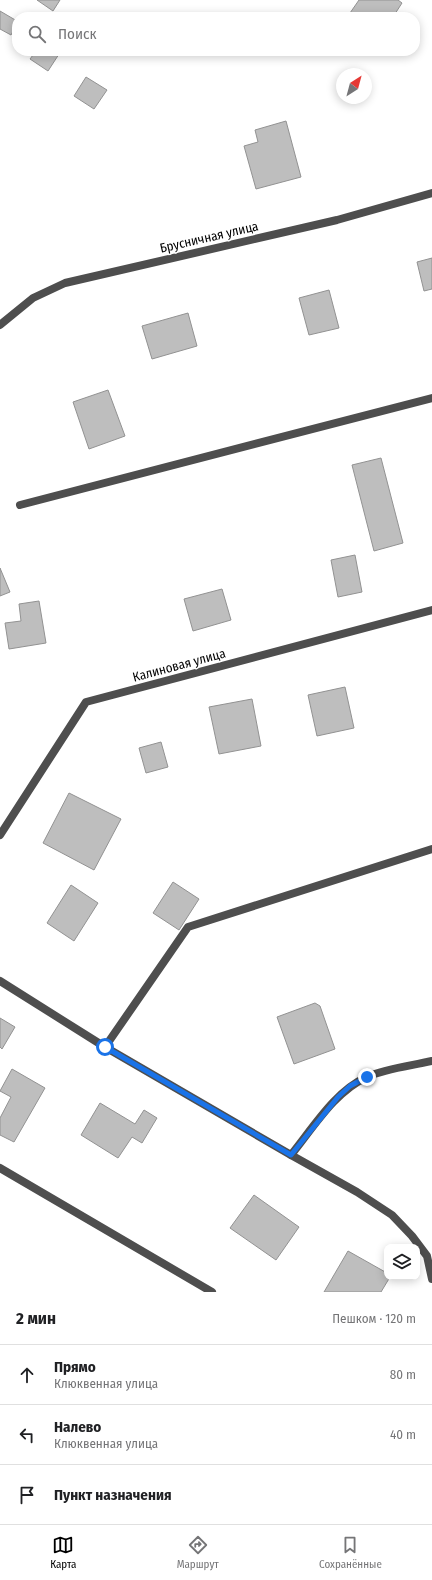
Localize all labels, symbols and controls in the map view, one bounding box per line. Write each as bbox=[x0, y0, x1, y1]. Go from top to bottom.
search box bbox=[12, 12, 420, 56]
icon: search bbox=[26, 23, 48, 45]
text: Поиск bbox=[58, 25, 96, 43]
north arrow bbox=[336, 68, 372, 104]
street label: Брусничная улица bbox=[158, 218, 260, 256]
street label: Калиновая улица bbox=[131, 645, 227, 685]
route start bbox=[96, 1038, 114, 1056]
route end bbox=[358, 1068, 376, 1086]
map controls bbox=[384, 1244, 420, 1280]
button: layers bbox=[384, 1244, 420, 1280]
text: 2 мин bbox=[16, 1308, 56, 1329]
text: Пешком · 120 m bbox=[332, 1311, 416, 1326]
text: Прямо bbox=[54, 1358, 96, 1376]
icon: ahead bbox=[16, 1364, 38, 1386]
text: 80 m bbox=[390, 1367, 416, 1382]
text: Клюквенная улица bbox=[54, 1376, 158, 1391]
text: Налево bbox=[54, 1418, 101, 1436]
icon: left bbox=[16, 1424, 38, 1446]
text: 40 m bbox=[390, 1427, 416, 1442]
text: Клюквенная улица bbox=[54, 1436, 158, 1451]
icon: arrive bbox=[16, 1484, 38, 1506]
text: Пункт назначения bbox=[54, 1486, 172, 1504]
tab: Карта bbox=[50, 1534, 76, 1571]
tab: Маршрут bbox=[177, 1534, 219, 1571]
tab: Сохранённые bbox=[319, 1534, 382, 1571]

